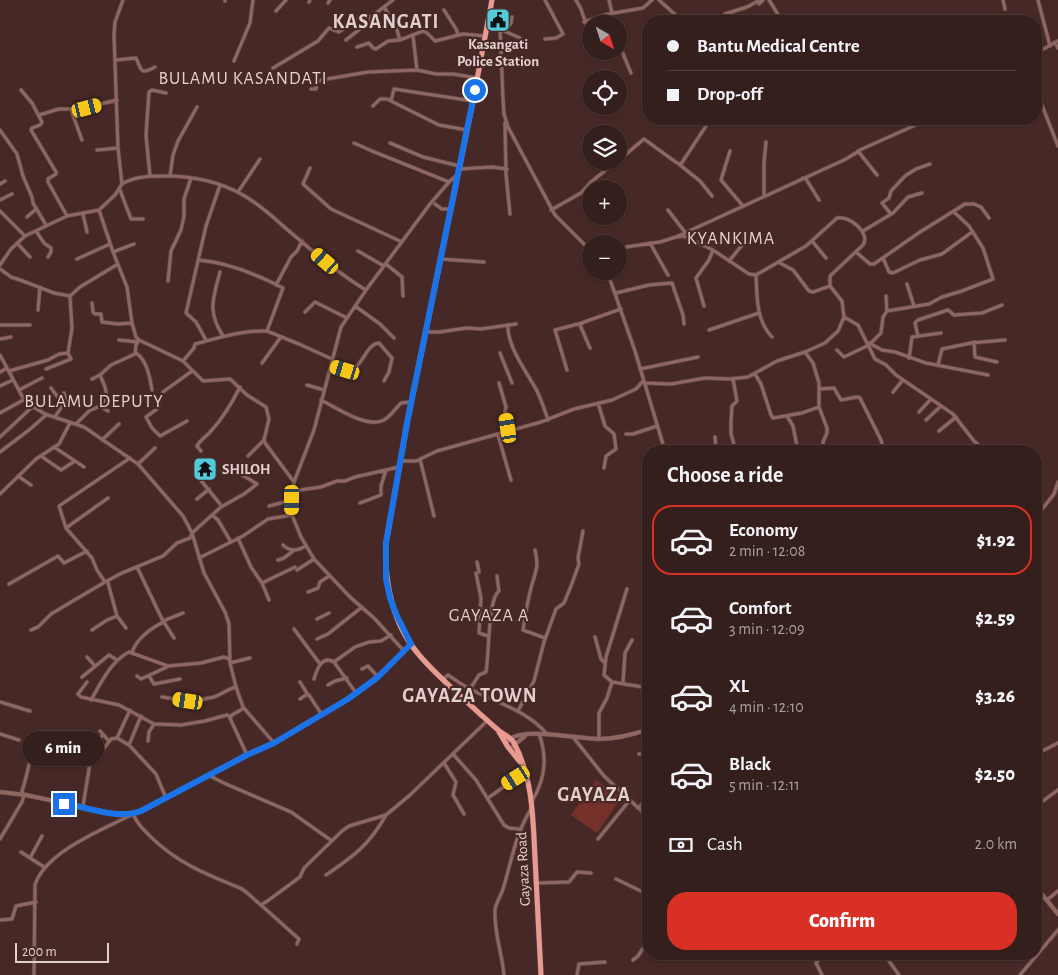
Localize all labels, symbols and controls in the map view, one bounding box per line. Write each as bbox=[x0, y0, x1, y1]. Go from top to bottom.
public building icon: Kasangati Police Station bbox=[485, 7, 511, 33]
district label: KASANGATI bbox=[333, 12, 440, 32]
north arrow bbox=[582, 15, 628, 60]
map controls bbox=[582, 15, 627, 280]
place label: Kasangati Police Station bbox=[457, 37, 539, 69]
text: Bantu Medical Centre bbox=[697, 37, 860, 56]
district label: BULAMU KASANDATI bbox=[158, 70, 328, 88]
button: locate bbox=[582, 70, 627, 115]
route start bbox=[464, 79, 486, 101]
text: Drop-off bbox=[697, 85, 762, 104]
car bbox=[70, 97, 103, 119]
button: layers bbox=[582, 125, 627, 170]
button: + bbox=[582, 180, 627, 225]
district label: KYANKIMA bbox=[687, 230, 775, 248]
button: − bbox=[582, 235, 627, 280]
car bbox=[308, 245, 341, 277]
car bbox=[328, 358, 361, 382]
district label: BULAMU DEPUTY bbox=[24, 393, 164, 411]
car bbox=[498, 412, 517, 444]
temple icon: SHILOH bbox=[192, 456, 218, 482]
place label: SHILOH bbox=[222, 462, 270, 477]
text: Choose a ride bbox=[667, 464, 783, 486]
car bbox=[284, 485, 299, 515]
icon: car bbox=[669, 518, 714, 563]
text: Economy bbox=[729, 521, 798, 540]
text: $1.92 bbox=[977, 531, 1015, 550]
text: 2 min · 12:08 bbox=[729, 543, 805, 559]
icon: car bbox=[669, 596, 714, 641]
text: Comfort bbox=[729, 599, 791, 618]
district label: GAYAZA A bbox=[449, 607, 529, 625]
text: $2.59 bbox=[975, 609, 1015, 628]
text: 3 min · 12:09 bbox=[729, 621, 805, 637]
icon: car bbox=[669, 674, 714, 719]
text: XL bbox=[729, 677, 749, 696]
district label: GAYAZA TOWN bbox=[402, 686, 538, 706]
text: $3.26 bbox=[975, 687, 1015, 706]
car bbox=[172, 691, 203, 711]
text: 4 min · 12:10 bbox=[729, 699, 804, 715]
callout: 6 min bbox=[23, 732, 105, 766]
text: 6 min bbox=[45, 740, 81, 756]
icon: car bbox=[669, 752, 714, 797]
text: Black bbox=[729, 755, 771, 774]
car bbox=[499, 764, 532, 792]
text: $2.50 bbox=[975, 765, 1015, 784]
text: 5 min · 12:11 bbox=[729, 777, 800, 793]
district label: GAYAZA bbox=[557, 785, 631, 805]
route end bbox=[53, 793, 75, 815]
street label: Gayaza Road bbox=[514, 831, 533, 906]
icon: cash bbox=[667, 831, 695, 859]
text: Cash bbox=[707, 835, 743, 854]
text: 2.0 km bbox=[975, 836, 1017, 852]
button: Confirm bbox=[667, 892, 1017, 950]
scale bar bbox=[15, 940, 109, 963]
text: 200 m bbox=[22, 945, 57, 959]

